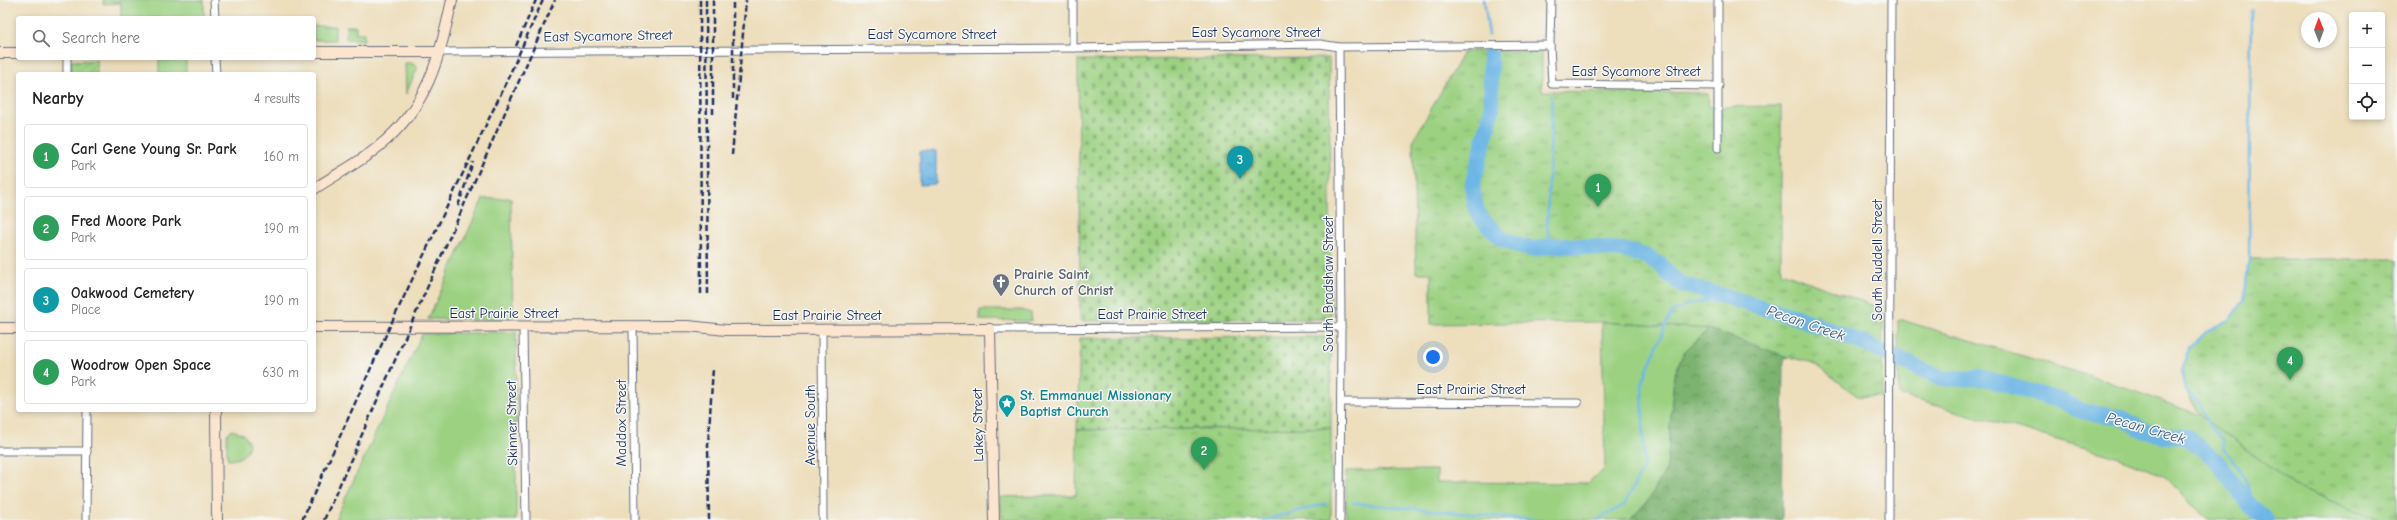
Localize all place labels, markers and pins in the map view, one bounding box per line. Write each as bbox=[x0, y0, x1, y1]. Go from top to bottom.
pin: 3 bbox=[1227, 146, 1253, 179]
pin: 1 bbox=[1585, 174, 1611, 207]
place label: Prairie Saint Church of Christ bbox=[1014, 266, 1114, 299]
church icon: Prairie Saint Church of Christ bbox=[991, 272, 1011, 297]
pin: 4 bbox=[2277, 347, 2303, 380]
place label: St. Emmanuel Missionary Baptist Church bbox=[1020, 387, 1172, 420]
place icon: St. Emmanuel Missionary Baptist Church bbox=[997, 393, 1017, 418]
pin: 2 bbox=[1191, 437, 1217, 470]

